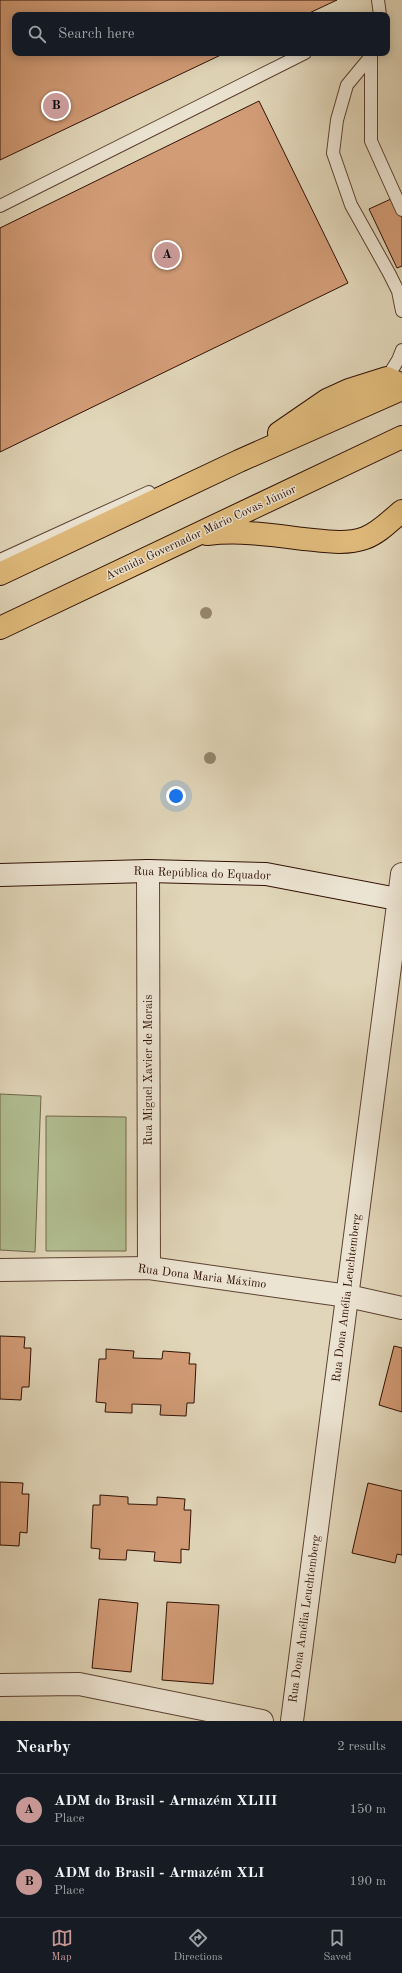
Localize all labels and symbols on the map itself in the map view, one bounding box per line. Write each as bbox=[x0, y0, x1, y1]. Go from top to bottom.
pin: B bbox=[43, 91, 69, 121]
pin: A bbox=[154, 240, 180, 270]
street label: Avenida Governador Mário Covas Júnior bbox=[104, 483, 298, 583]
your location bbox=[166, 786, 186, 806]
street label: Rua República do Equador bbox=[133, 866, 271, 882]
street label: Rua Miguel Xavier de Morais bbox=[143, 995, 155, 1146]
street label: Rua Dona Amélia Leuchtemberg bbox=[331, 1213, 363, 1383]
street label: Rua Dona Maria Máximo bbox=[137, 1263, 267, 1291]
street label: Rua Dona Amélia Leuchtemberg bbox=[287, 1534, 323, 1704]

